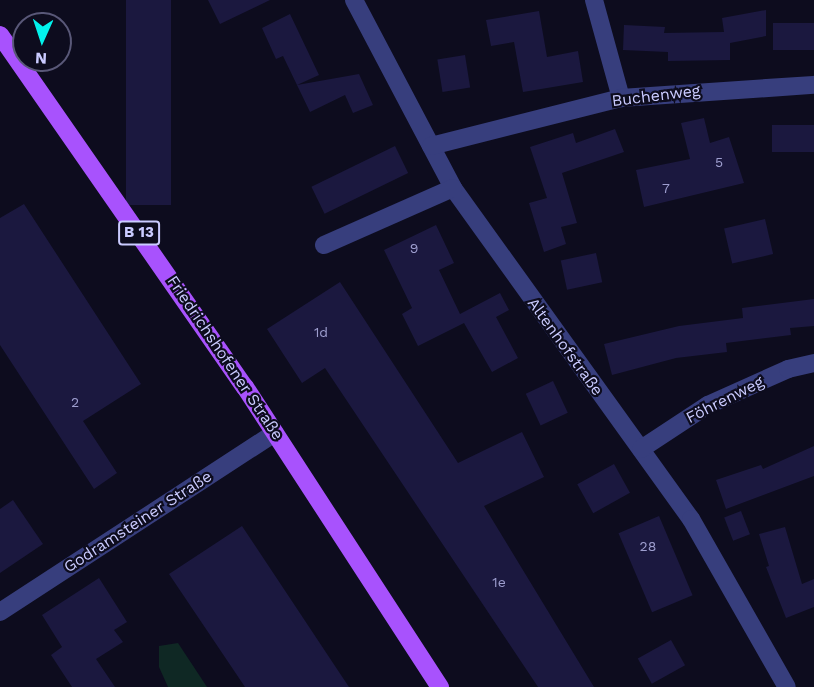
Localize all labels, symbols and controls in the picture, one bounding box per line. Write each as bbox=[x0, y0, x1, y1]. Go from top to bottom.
north arrow bbox=[12, 12, 72, 72]
text: N bbox=[35, 49, 48, 68]
street label: Buchenweg bbox=[611, 81, 701, 111]
house number: 5 bbox=[715, 154, 723, 170]
house number: 7 bbox=[662, 180, 670, 196]
road number: B 13 bbox=[118, 221, 160, 245]
house number: 9 bbox=[410, 240, 418, 256]
street label: Friedrichshofener Straße bbox=[163, 272, 287, 444]
street label: Altenhofstraße bbox=[523, 294, 607, 400]
house number: 1d bbox=[314, 324, 328, 340]
street label: Föhrenweg bbox=[683, 372, 767, 428]
house number: 2 bbox=[71, 394, 79, 410]
street label: Godramsteiner Straße bbox=[60, 467, 216, 577]
house number: 28 bbox=[640, 538, 656, 554]
house number: 1e bbox=[492, 574, 506, 590]

